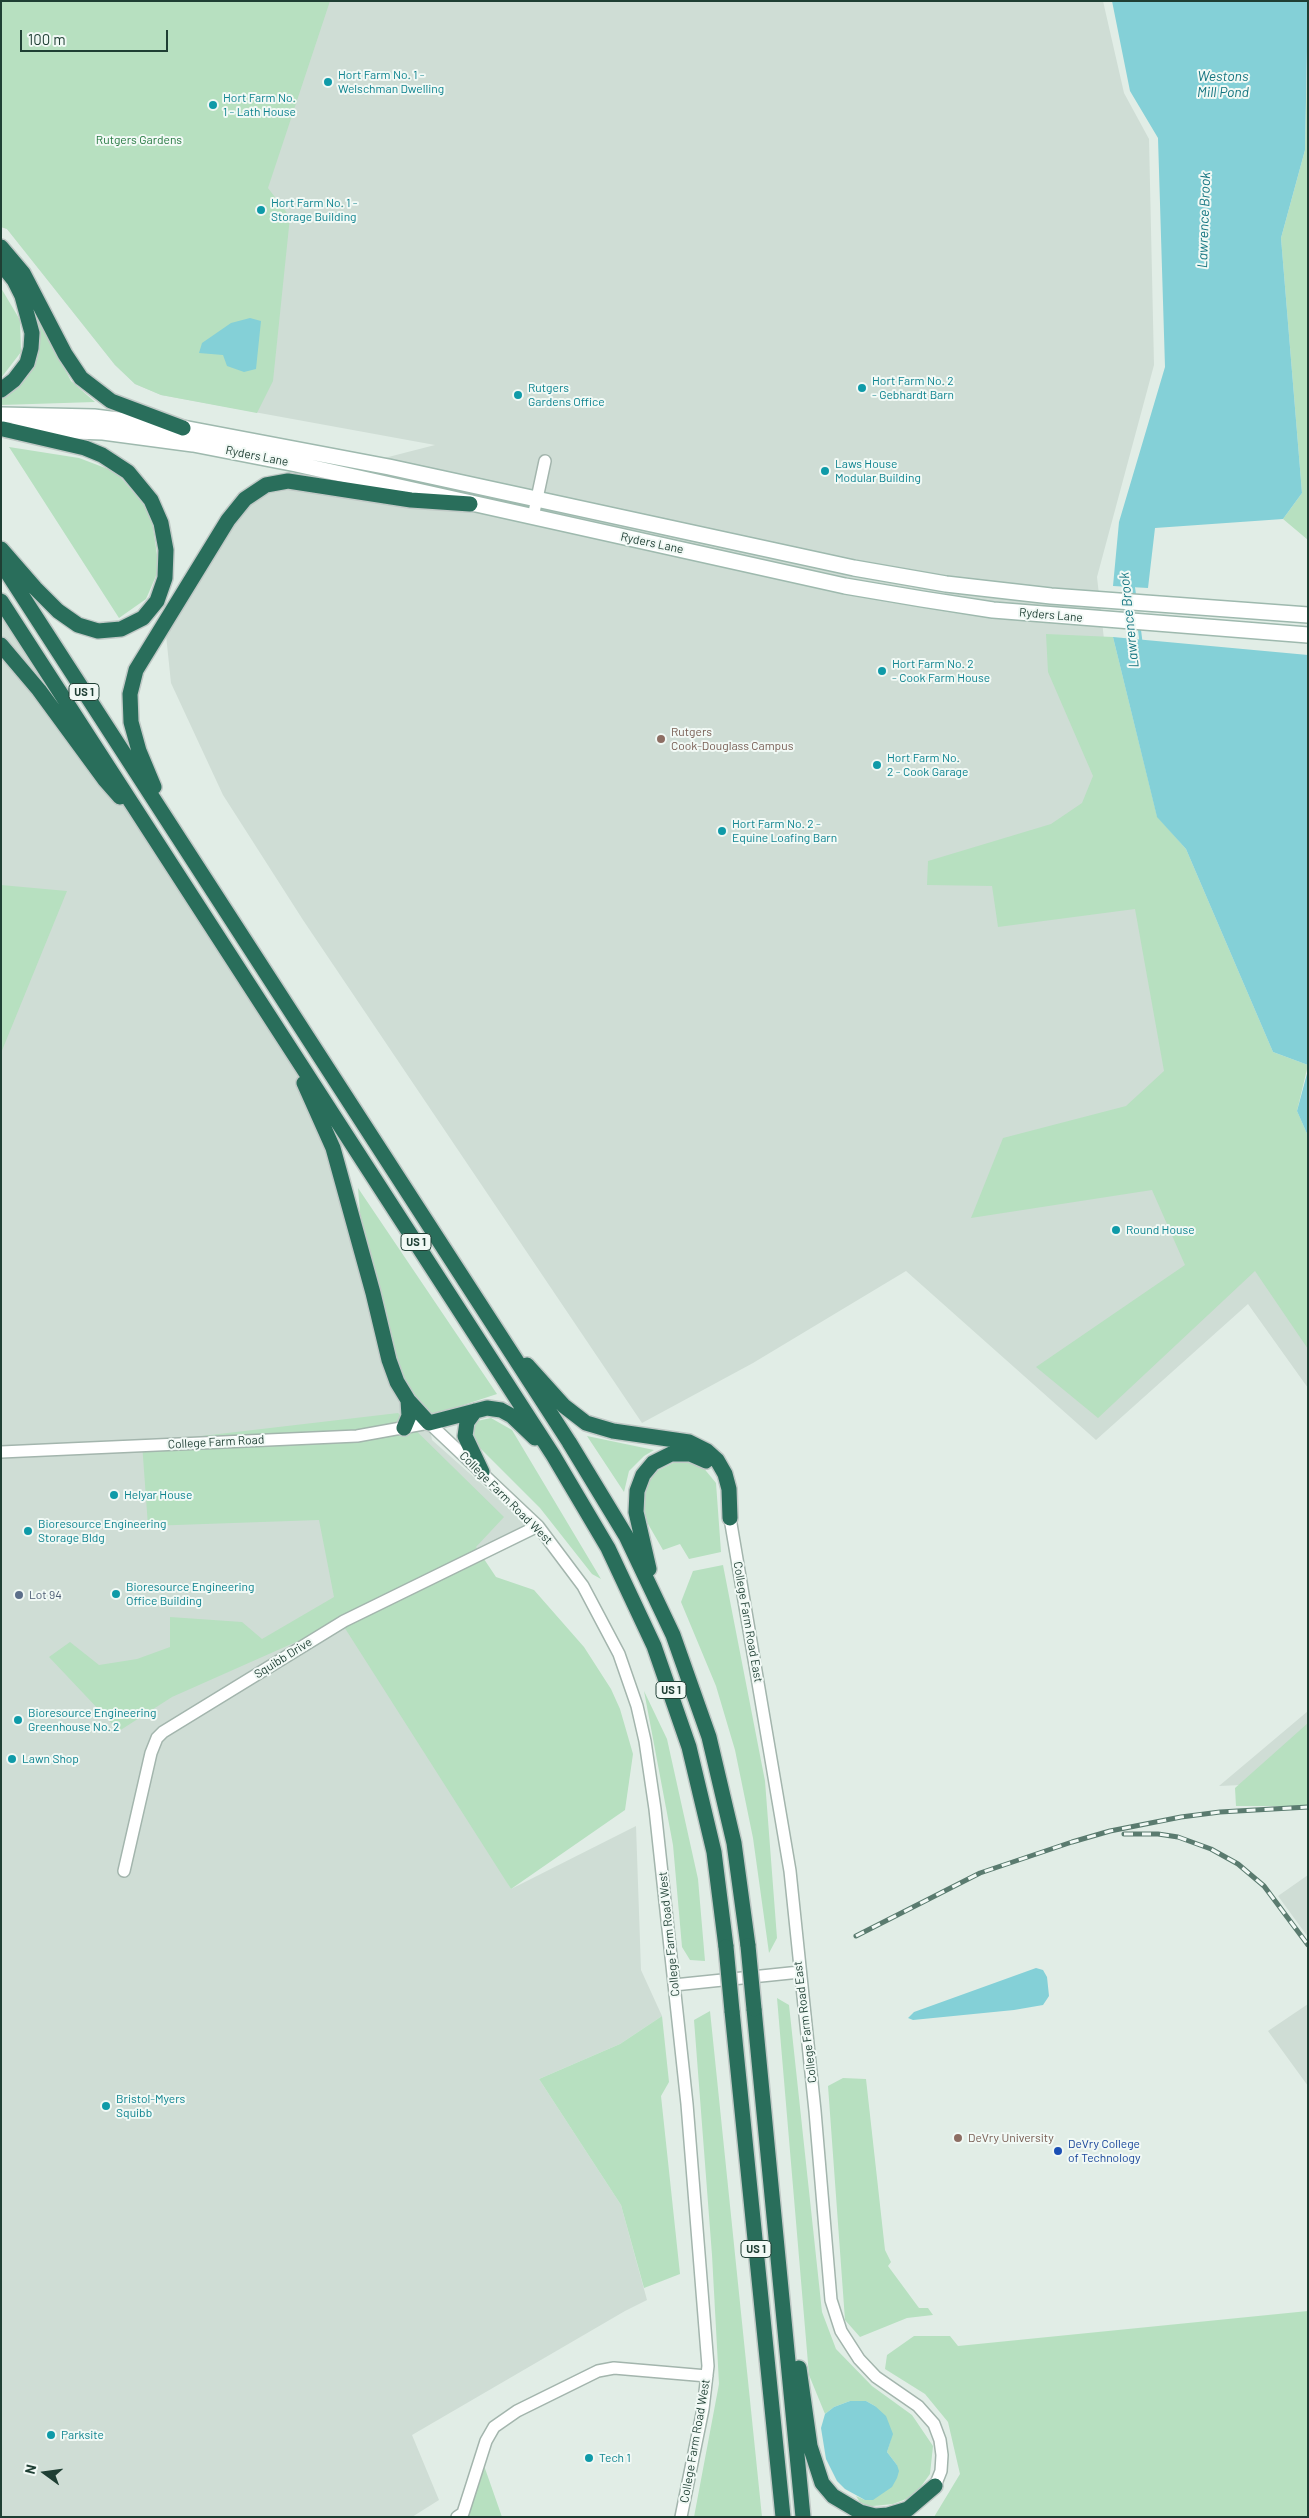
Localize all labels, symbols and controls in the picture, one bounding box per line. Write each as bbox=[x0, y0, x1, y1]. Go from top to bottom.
scale bar bbox=[22, 20, 170, 52]
text: 100 m bbox=[28, 30, 66, 48]
place label: Hort Farm No. 1 - Welschman Dwelling bbox=[338, 68, 444, 96]
water label: Westons Mill Pond bbox=[1197, 68, 1249, 100]
marker: Hort Farm No. 1 - Welschman Dwelling bbox=[322, 76, 334, 88]
place label: Hort Farm No. 1 - Lath House bbox=[223, 91, 296, 119]
marker: Hort Farm No. 1 - Lath House bbox=[207, 99, 219, 111]
park label: Rutgers Gardens bbox=[96, 133, 182, 147]
water label: Lawrence Brook bbox=[1194, 172, 1214, 268]
place label: Hort Farm No. 1 - Storage Building bbox=[271, 196, 358, 224]
marker: Hort Farm No. 1 - Storage Building bbox=[255, 204, 267, 216]
place label: Hort Farm No. 2 - Gebhardt Barn bbox=[872, 374, 954, 402]
place label: Rutgers Gardens Office bbox=[528, 381, 605, 409]
marker: Hort Farm No. 2 - Gebhardt Barn bbox=[856, 382, 868, 394]
marker: Rutgers Gardens Office bbox=[512, 389, 524, 401]
street label: Ryders Lane bbox=[224, 443, 290, 469]
place label: Laws House Modular Building bbox=[835, 457, 921, 485]
marker: Laws House Modular Building bbox=[819, 465, 831, 477]
street label: Ryders Lane bbox=[619, 529, 685, 557]
water label: Lawrence Brook bbox=[1116, 571, 1142, 669]
street label: Ryders Lane bbox=[1019, 605, 1083, 625]
place label: Hort Farm No. 2 - Cook Farm House bbox=[892, 657, 990, 685]
marker: Hort Farm No. 2 - Cook Farm House bbox=[876, 665, 888, 677]
road number: US 1 bbox=[69, 684, 99, 700]
place label: Rutgers Cook-Douglass Campus bbox=[671, 725, 793, 753]
marker: Rutgers Cook-Douglass Campus bbox=[655, 733, 667, 745]
place label: Hort Farm No. 2 - Cook Garage bbox=[887, 751, 968, 779]
marker: Hort Farm No. 2 - Cook Garage bbox=[871, 759, 883, 771]
place label: Hort Farm No. 2 - Equine Loafing Barn bbox=[732, 817, 837, 845]
marker: Hort Farm No. 2 - Equine Loafing Barn bbox=[716, 825, 728, 837]
place label: Round House bbox=[1126, 1223, 1195, 1237]
marker: Round House bbox=[1110, 1224, 1122, 1236]
road number: US 1 bbox=[401, 1234, 431, 1250]
street label: College Farm Road bbox=[167, 1432, 265, 1452]
street label: College Farm Road West bbox=[457, 1449, 555, 1547]
place label: Helyar House bbox=[124, 1488, 192, 1502]
marker: Helyar House bbox=[108, 1489, 120, 1501]
place label: Bioresource Engineering Storage Bldg bbox=[38, 1517, 166, 1545]
marker: Bioresource Engineering Storage Bldg bbox=[22, 1525, 34, 1537]
street label: College Farm Road East bbox=[730, 1560, 766, 1684]
place label: Bioresource Engineering Office Building bbox=[126, 1580, 254, 1608]
place label: Lot 94 bbox=[29, 1588, 62, 1602]
marker: Bioresource Engineering Office Building bbox=[110, 1588, 122, 1600]
marker: Lot 94 bbox=[13, 1589, 25, 1601]
street label: Squibb Drive bbox=[251, 1635, 315, 1681]
road number: US 1 bbox=[656, 1682, 686, 1698]
place label: Bioresource Engineering Greenhouse No. 2 bbox=[28, 1706, 156, 1734]
marker: Bioresource Engineering Greenhouse No. 2 bbox=[12, 1714, 24, 1726]
place label: Lawn Shop bbox=[22, 1752, 79, 1766]
marker: Lawn Shop bbox=[6, 1753, 18, 1765]
street label: College Farm Road West bbox=[655, 1871, 683, 1997]
street label: College Farm Road East bbox=[790, 1960, 820, 2084]
place label: Bristol-Myers Squibb bbox=[116, 2092, 185, 2120]
marker: Bristol-Myers Squibb bbox=[100, 2100, 112, 2112]
place label: DeVry University bbox=[968, 2131, 1054, 2145]
marker: DeVry University bbox=[952, 2132, 964, 2144]
place label: DeVry College of Technology bbox=[1068, 2137, 1140, 2165]
marker: DeVry College of Technology bbox=[1052, 2145, 1064, 2157]
road number: US 1 bbox=[741, 2240, 771, 2258]
street label: College Farm Road West bbox=[677, 2378, 713, 2504]
place label: Parksite bbox=[61, 2428, 104, 2442]
marker: Parksite bbox=[45, 2429, 57, 2441]
north arrow bbox=[20, 2448, 70, 2498]
place label: Tech 1 bbox=[599, 2451, 631, 2465]
marker: Tech 1 bbox=[583, 2452, 595, 2464]
text: N bbox=[21, 2463, 39, 2476]

